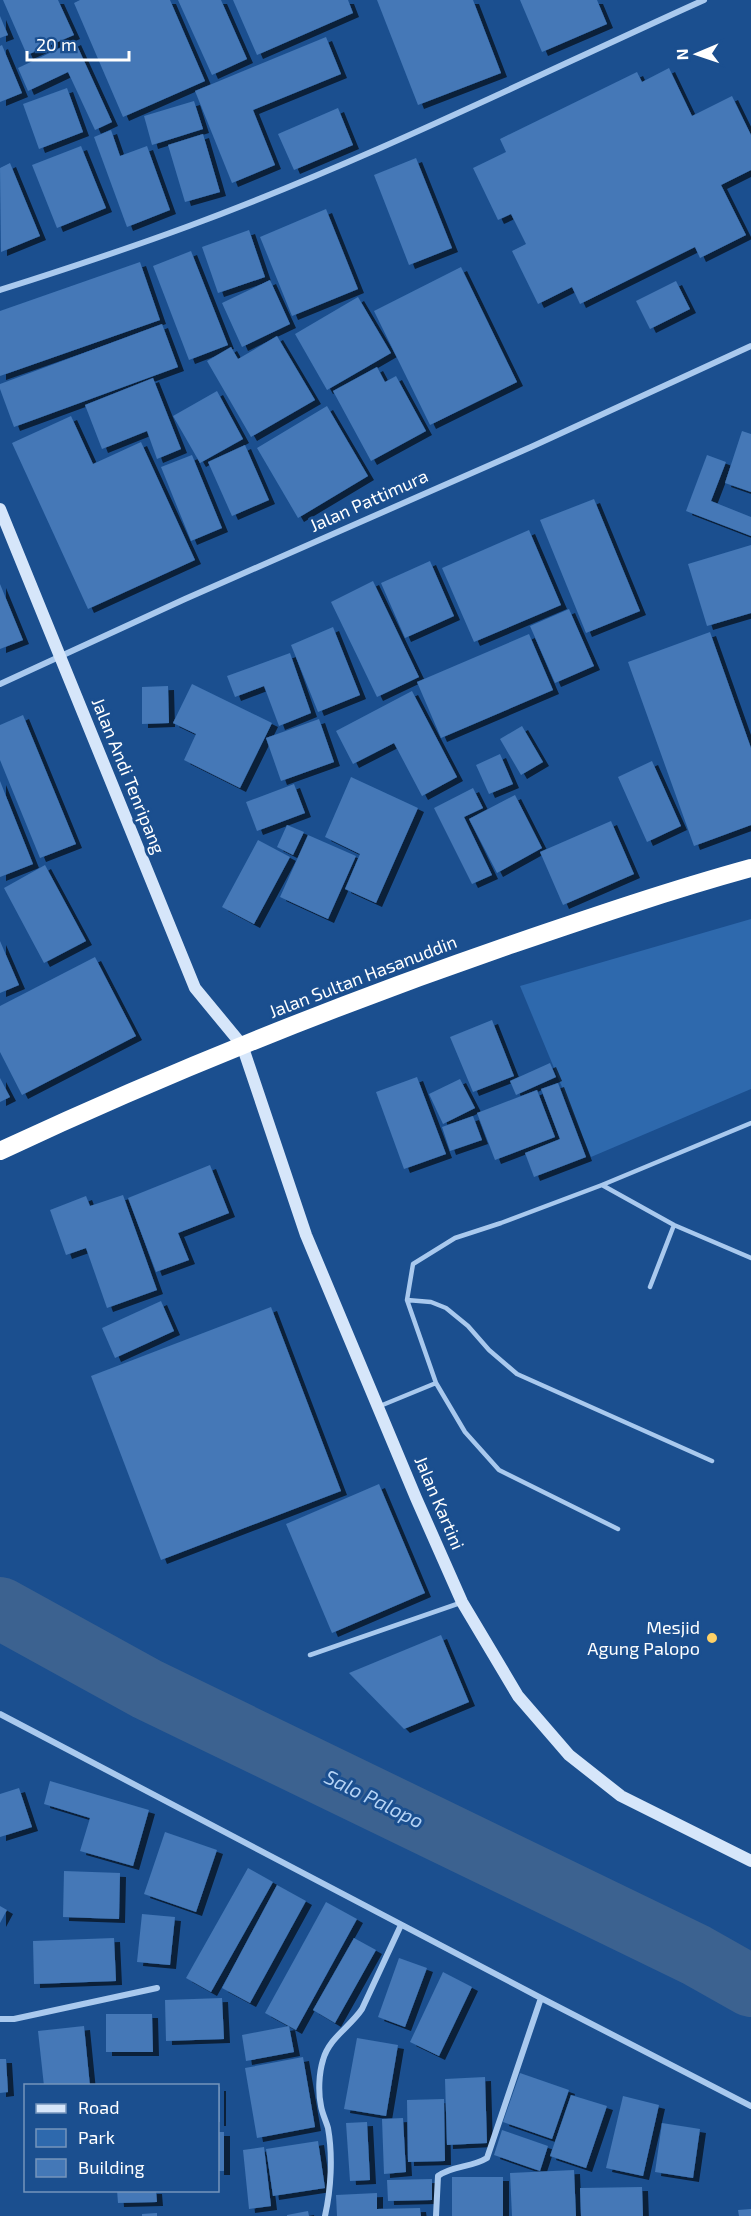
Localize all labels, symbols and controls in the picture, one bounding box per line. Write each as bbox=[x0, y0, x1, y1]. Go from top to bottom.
scale bar bbox=[27, 24, 129, 62]
north arrow bbox=[667, 24, 727, 84]
text: 20 m bbox=[36, 33, 77, 55]
text: N bbox=[672, 48, 691, 61]
street label: Jalan Pattimura bbox=[306, 464, 431, 536]
street label: Jalan Andi Tenripang bbox=[88, 694, 170, 857]
street label: Jalan Sultan Hasanuddin bbox=[265, 930, 460, 1022]
street label: Jalan Kartini bbox=[410, 1452, 470, 1553]
place label: Mesjid Agung Palopo bbox=[587, 1616, 700, 1659]
marker: Mesjid Agung Palopo bbox=[705, 1631, 719, 1645]
water label: Salo Palopo bbox=[321, 1764, 428, 1832]
legend bbox=[24, 2084, 219, 2192]
text: Road bbox=[78, 2096, 119, 2118]
text: Park bbox=[78, 2126, 115, 2148]
text: Building bbox=[78, 2156, 145, 2178]

